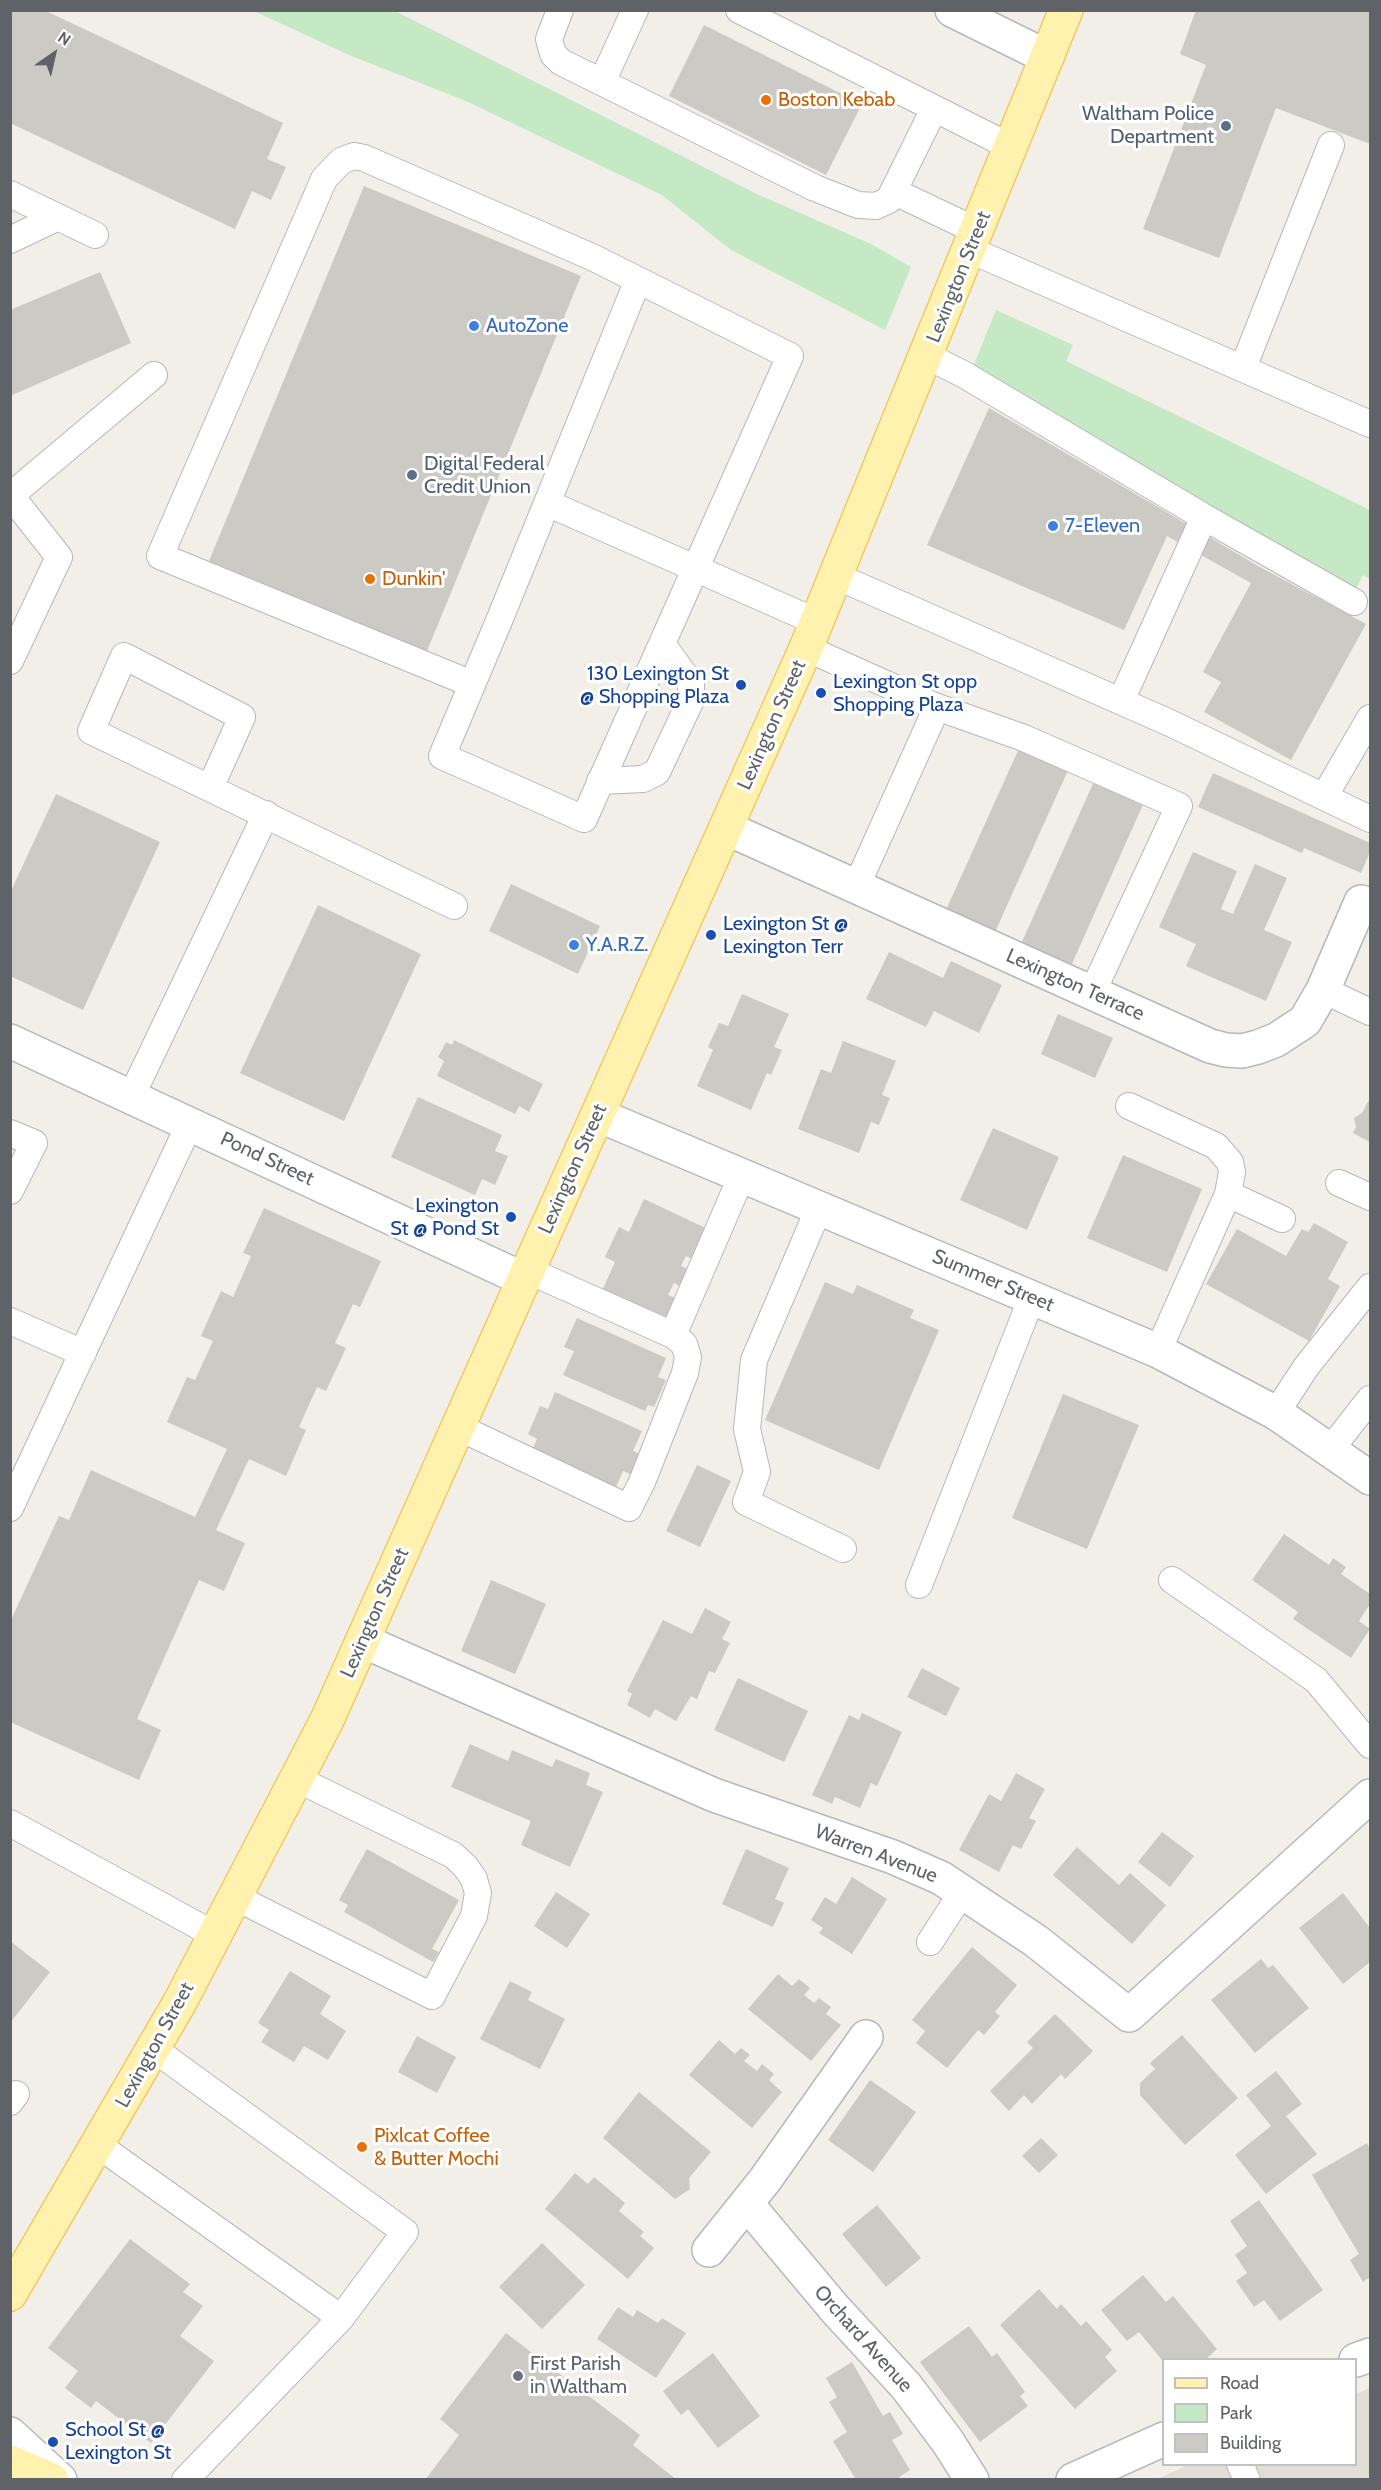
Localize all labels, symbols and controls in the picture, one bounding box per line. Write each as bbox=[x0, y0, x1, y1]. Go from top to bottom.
north arrow bbox=[24, 24, 84, 84]
text: N bbox=[54, 28, 74, 50]
place label: Boston Kebab bbox=[778, 88, 895, 112]
marker: Boston Kebab bbox=[759, 93, 773, 107]
place label: Waltham Police Department bbox=[1082, 102, 1214, 149]
marker: Waltham Police Department bbox=[1219, 119, 1233, 133]
street label: Lexington Street bbox=[922, 208, 996, 346]
place label: AutoZone bbox=[486, 314, 568, 338]
marker: AutoZone bbox=[467, 319, 481, 333]
place label: Digital Federal Credit Union bbox=[424, 452, 544, 499]
marker: Digital Federal Credit Union bbox=[405, 468, 419, 482]
place label: 7-Eleven bbox=[1065, 514, 1140, 538]
marker: 7-Eleven bbox=[1046, 519, 1060, 533]
place label: Dunkin' bbox=[382, 567, 446, 591]
marker: Dunkin' bbox=[363, 572, 377, 586]
street label: Lexington Street bbox=[733, 656, 811, 794]
place label: 130 Lexington St @ Shopping Plaza bbox=[580, 662, 729, 709]
place label: Lexington St opp Shopping Plaza bbox=[833, 670, 977, 717]
marker: 130 Lexington St @ Shopping Plaza bbox=[734, 678, 748, 692]
marker: Lexington St opp Shopping Plaza bbox=[814, 686, 828, 700]
place label: Lexington St @ Lexington Terr bbox=[723, 912, 848, 959]
marker: Lexington St @ Lexington Terr bbox=[704, 928, 718, 942]
place label: Y.A.R.Z. bbox=[586, 933, 649, 957]
marker: Y.A.R.Z. bbox=[567, 938, 581, 952]
street label: Lexington Terrace bbox=[1002, 944, 1148, 1026]
street label: Lexington Street bbox=[534, 1100, 612, 1238]
street label: Pond Street bbox=[216, 1127, 318, 1191]
place label: Lexington St @ Pond St bbox=[390, 1194, 499, 1241]
marker: Lexington St @ Pond St bbox=[504, 1210, 518, 1224]
street label: Summer Street bbox=[929, 1245, 1057, 1317]
street label: Lexington Street bbox=[336, 1544, 414, 1682]
street label: Warren Avenue bbox=[811, 1820, 941, 1888]
street label: Lexington Street bbox=[111, 1978, 199, 2112]
place label: Pixlcat Coffee & Butter Mochi bbox=[374, 2124, 499, 2171]
marker: Pixlcat Coffee & Butter Mochi bbox=[355, 2140, 369, 2154]
street label: Orchard Avenue bbox=[809, 2280, 917, 2398]
place label: First Parish in Waltham bbox=[530, 2352, 627, 2399]
legend bbox=[1162, 2358, 1357, 2466]
marker: First Parish in Waltham bbox=[511, 2369, 525, 2383]
text: Road bbox=[1220, 2372, 1259, 2394]
text: Park bbox=[1220, 2402, 1252, 2424]
place label: School St @ Lexington St bbox=[65, 2418, 171, 2465]
text: Building bbox=[1220, 2432, 1281, 2454]
marker: School St @ Lexington St bbox=[46, 2435, 60, 2449]

